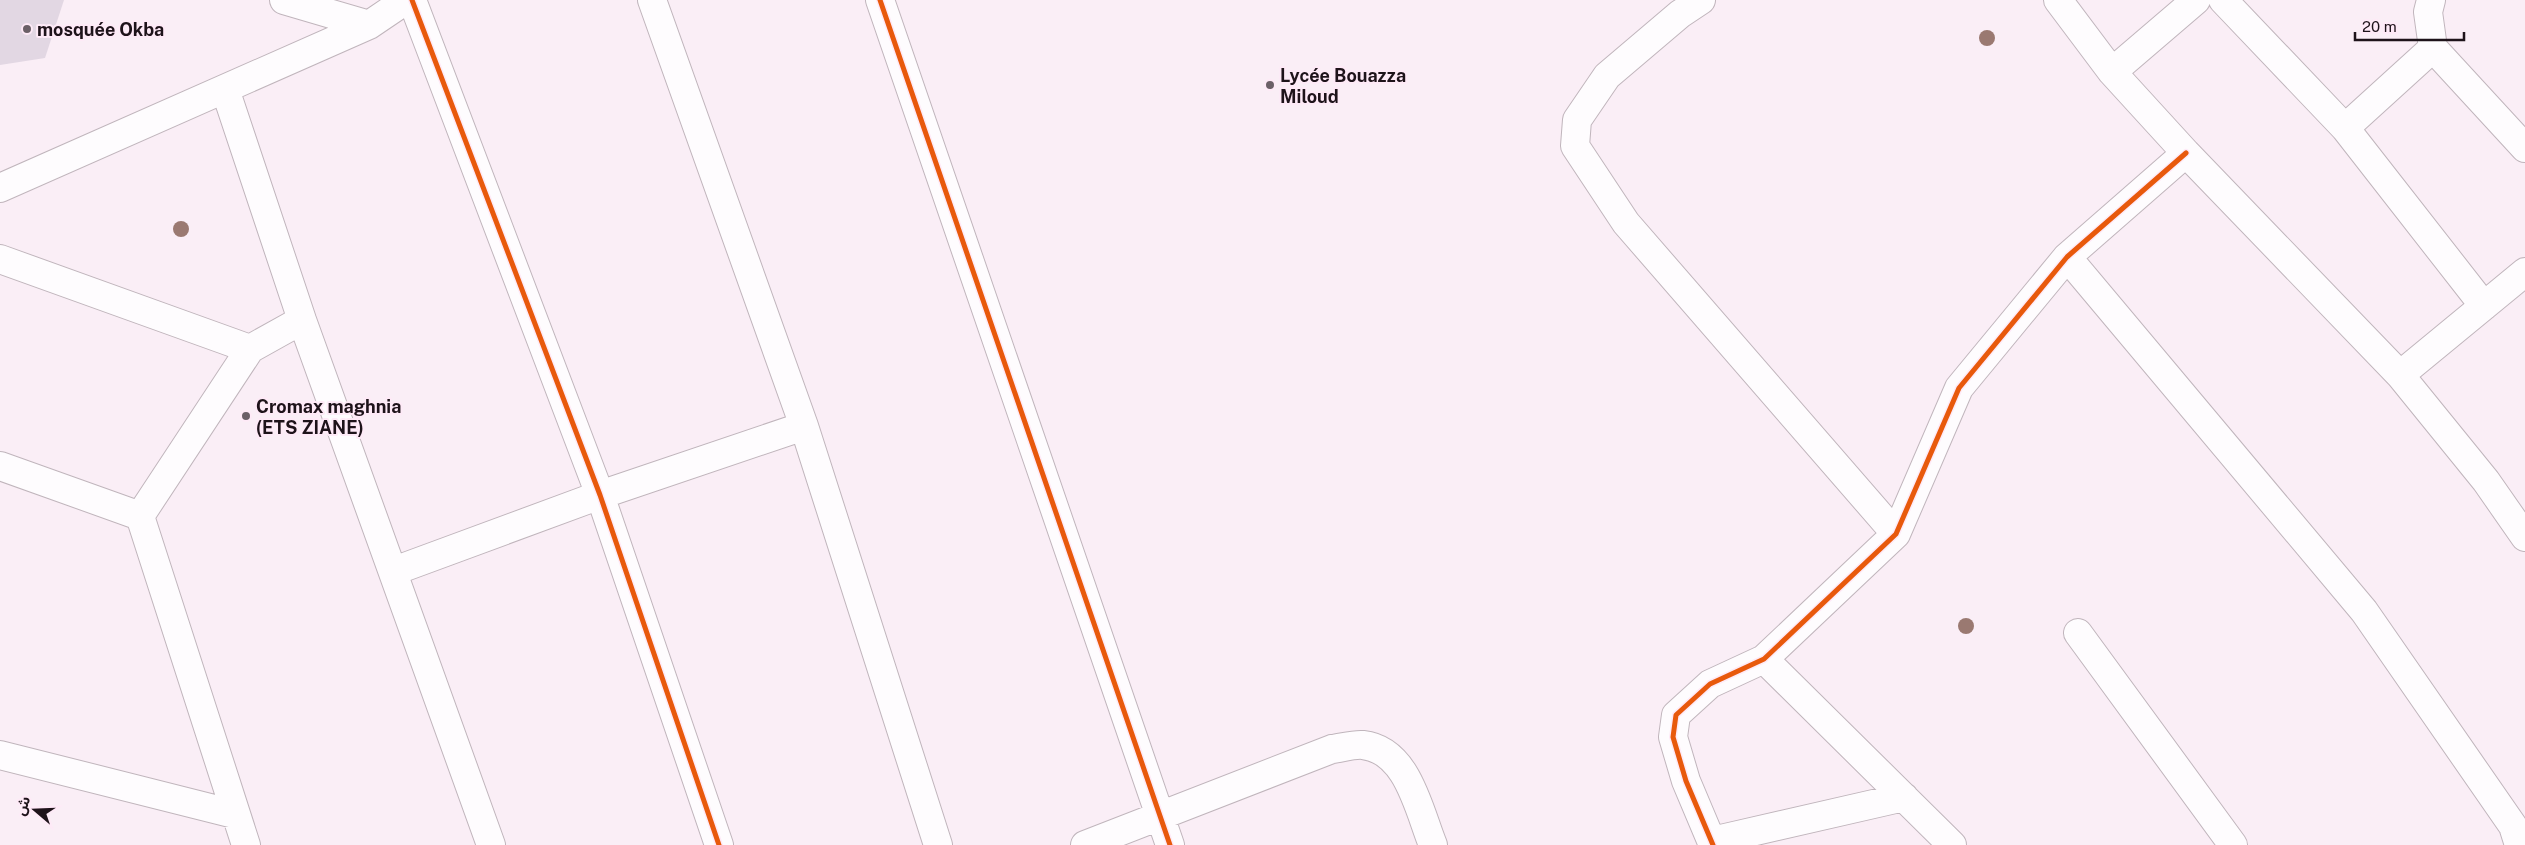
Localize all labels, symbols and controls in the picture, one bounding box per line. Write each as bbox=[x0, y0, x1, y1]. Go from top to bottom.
scale bar bbox=[2355, 10, 2464, 42]
text: 20 m bbox=[2362, 18, 2397, 35]
place label: mosquée Okba bbox=[37, 19, 164, 40]
marker: mosquée Okba bbox=[21, 23, 33, 35]
place label: Lycée Bouazza Miloud bbox=[1280, 65, 1406, 107]
marker: Lycée Bouazza Miloud bbox=[1264, 79, 1276, 91]
place label: Cromax maghnia (ETS ZIANE) bbox=[256, 396, 401, 438]
marker: Cromax maghnia (ETS ZIANE) bbox=[240, 410, 252, 422]
north arrow bbox=[10, 785, 60, 835]
text: ش bbox=[12, 794, 33, 817]

